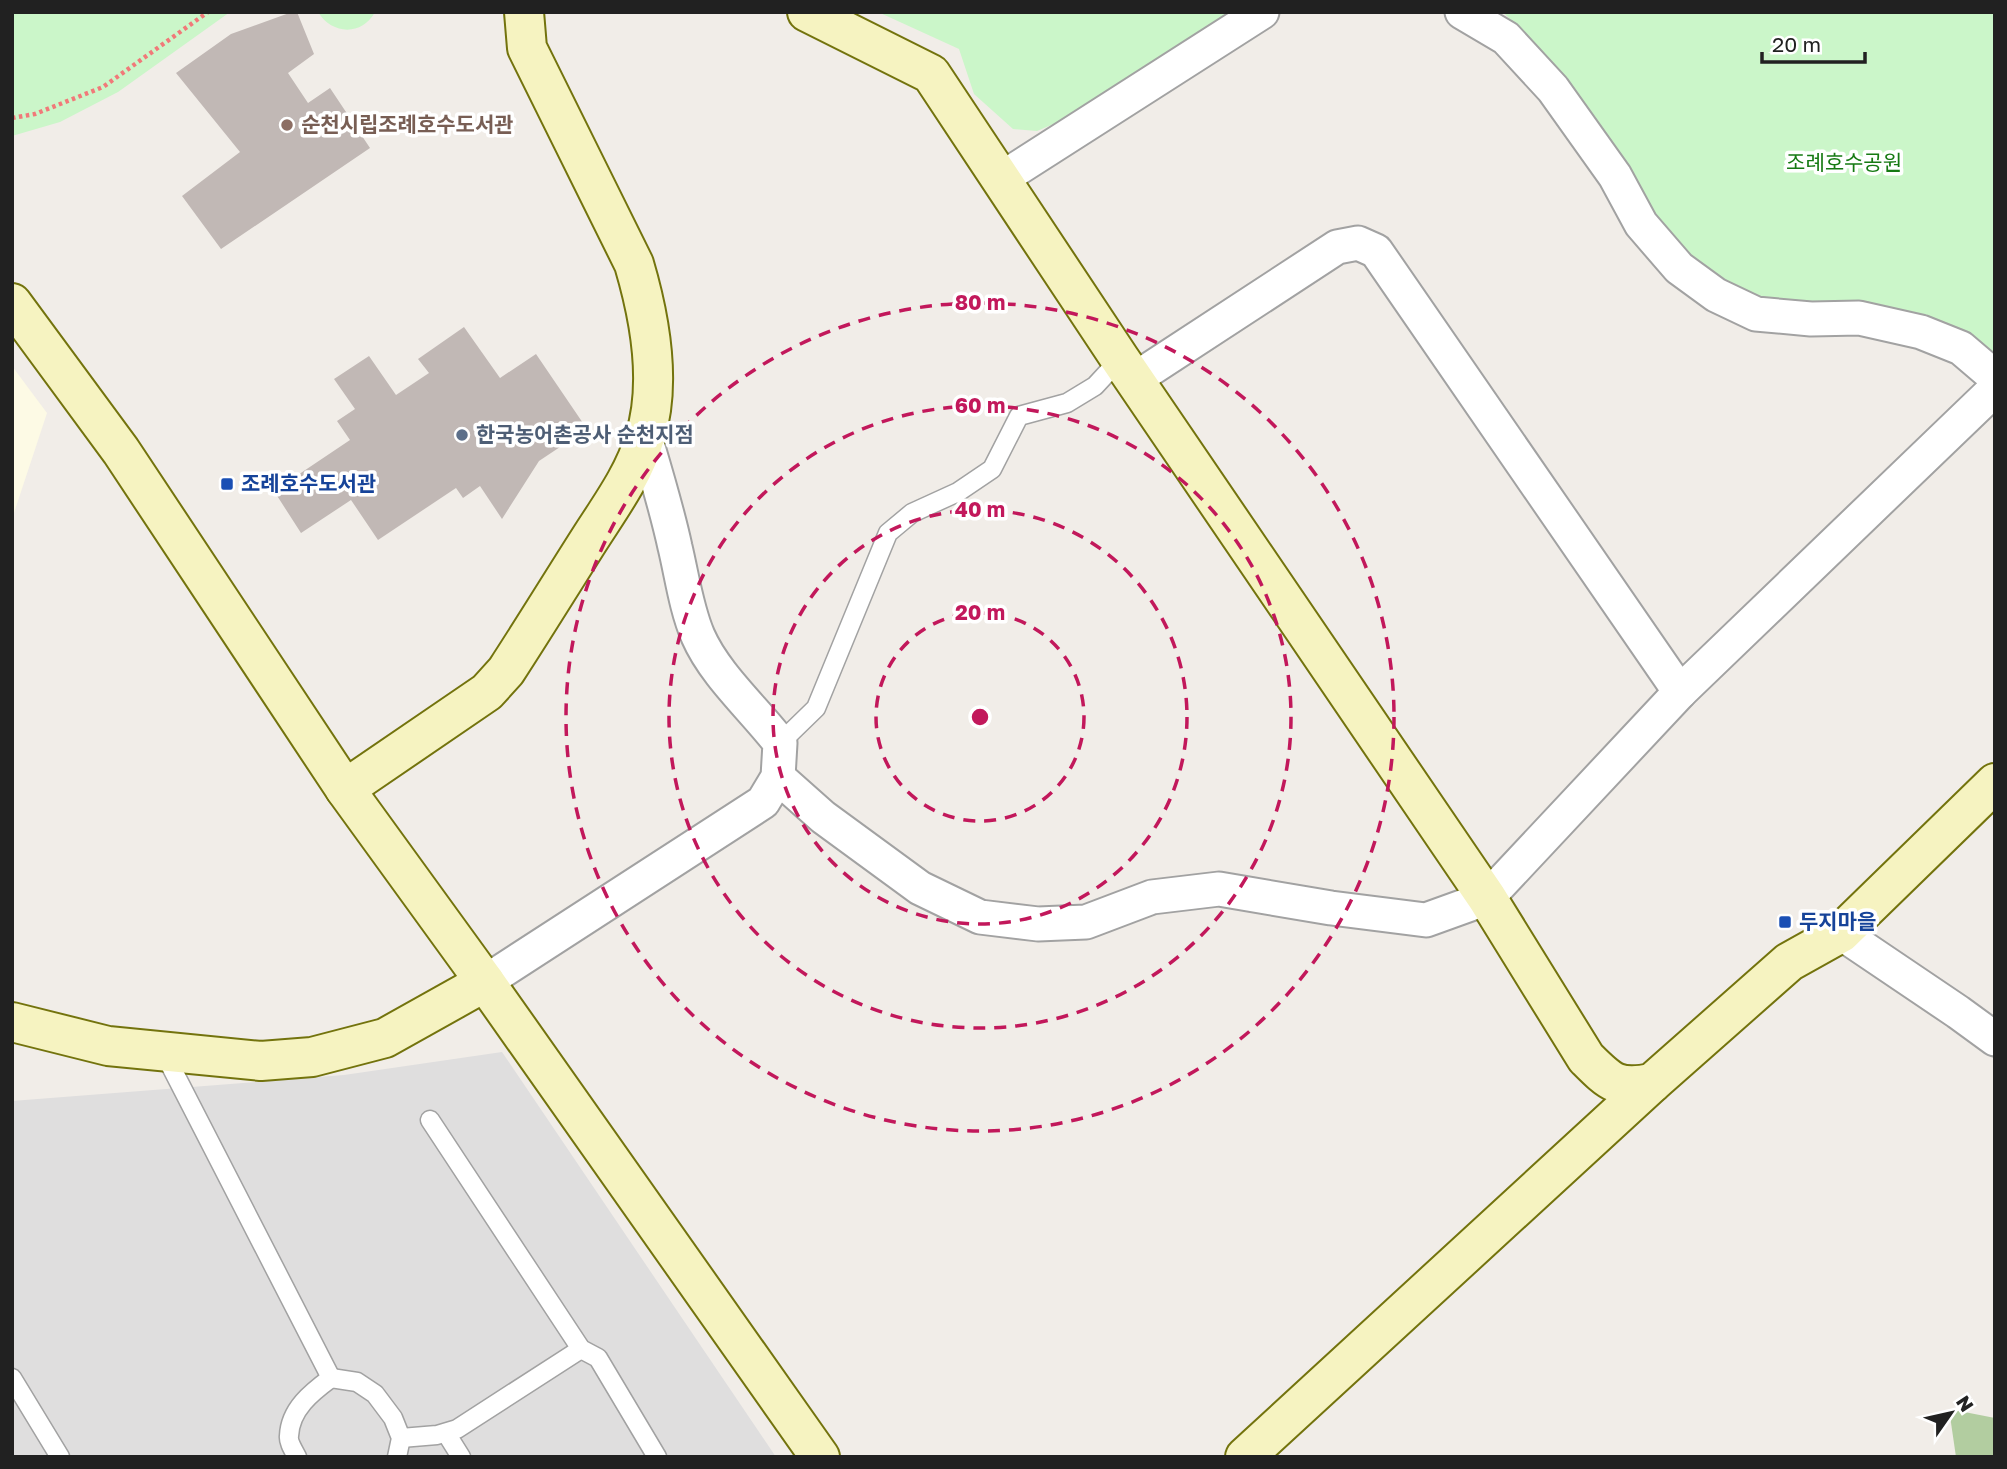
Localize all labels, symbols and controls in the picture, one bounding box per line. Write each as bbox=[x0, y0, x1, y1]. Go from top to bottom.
scale bar bbox=[1762, 21, 1865, 65]
text: 20 m bbox=[1772, 31, 1821, 57]
place label: 순천시립조례호수도서관 bbox=[301, 111, 514, 137]
marker: 순천시립조례호수도서관 bbox=[279, 117, 295, 133]
park label: 조례호수공원 bbox=[1786, 149, 1902, 175]
text: 80 m bbox=[955, 289, 1005, 315]
text: 60 m bbox=[955, 392, 1005, 418]
place label: 한국농어촌공사 순천지점 bbox=[476, 421, 694, 447]
marker: 한국농어촌공사 순천지점 bbox=[454, 427, 470, 443]
place label: 조례호수도서관 bbox=[241, 470, 376, 496]
marker: 조례호수도서관 bbox=[219, 476, 235, 492]
text: 40 m bbox=[955, 496, 1005, 522]
text: 20 m bbox=[955, 599, 1005, 625]
centre of rings bbox=[968, 705, 992, 729]
place label: 두지마을 bbox=[1799, 908, 1876, 934]
marker: 두지마을 bbox=[1777, 914, 1793, 930]
north arrow bbox=[1916, 1378, 1986, 1448]
text: N bbox=[1952, 1391, 1979, 1416]

